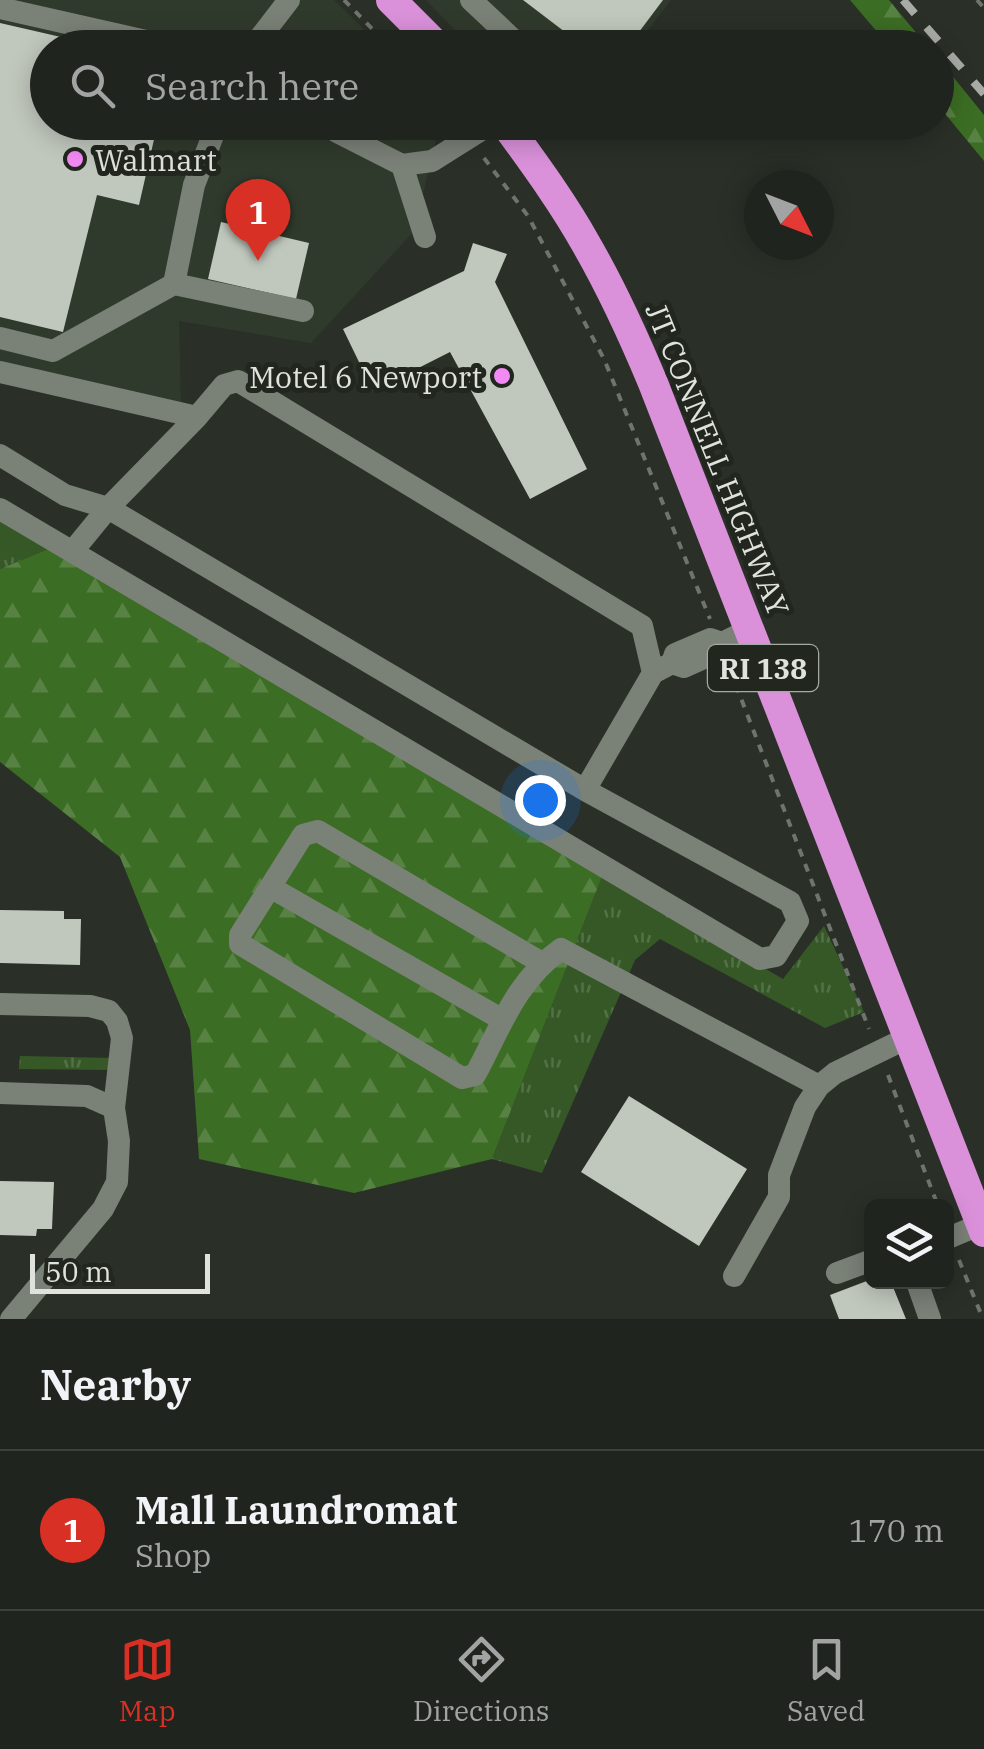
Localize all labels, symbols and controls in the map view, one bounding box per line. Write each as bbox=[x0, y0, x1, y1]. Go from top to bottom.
search box bbox=[30, 30, 954, 140]
icon: search bbox=[65, 58, 120, 113]
text: Search here bbox=[145, 61, 359, 110]
place label: Walmart bbox=[95, 140, 217, 179]
marker: Walmart bbox=[64, 148, 86, 170]
north arrow bbox=[744, 170, 834, 260]
pin: 1 bbox=[226, 178, 290, 261]
street label: JT CONNELL HIGHWAY bbox=[637, 297, 799, 621]
place label: Motel 6 Newport bbox=[249, 357, 482, 396]
marker: Motel 6 Newport bbox=[491, 365, 513, 387]
road number: RI 138 bbox=[708, 645, 818, 691]
your location bbox=[515, 775, 566, 826]
map controls bbox=[864, 1199, 954, 1289]
button: layers bbox=[864, 1199, 954, 1289]
scale bar bbox=[30, 1249, 210, 1294]
text: 50 m bbox=[45, 1253, 112, 1290]
text: Nearby bbox=[40, 1357, 191, 1412]
text: Mall Laundromat bbox=[135, 1485, 457, 1534]
text: 1 bbox=[63, 1509, 82, 1551]
text: 170 m bbox=[848, 1509, 944, 1551]
text: Shop bbox=[135, 1534, 211, 1576]
tab: Map bbox=[119, 1632, 176, 1729]
tab: Directions bbox=[413, 1632, 550, 1729]
tab: Saved bbox=[787, 1632, 865, 1729]

